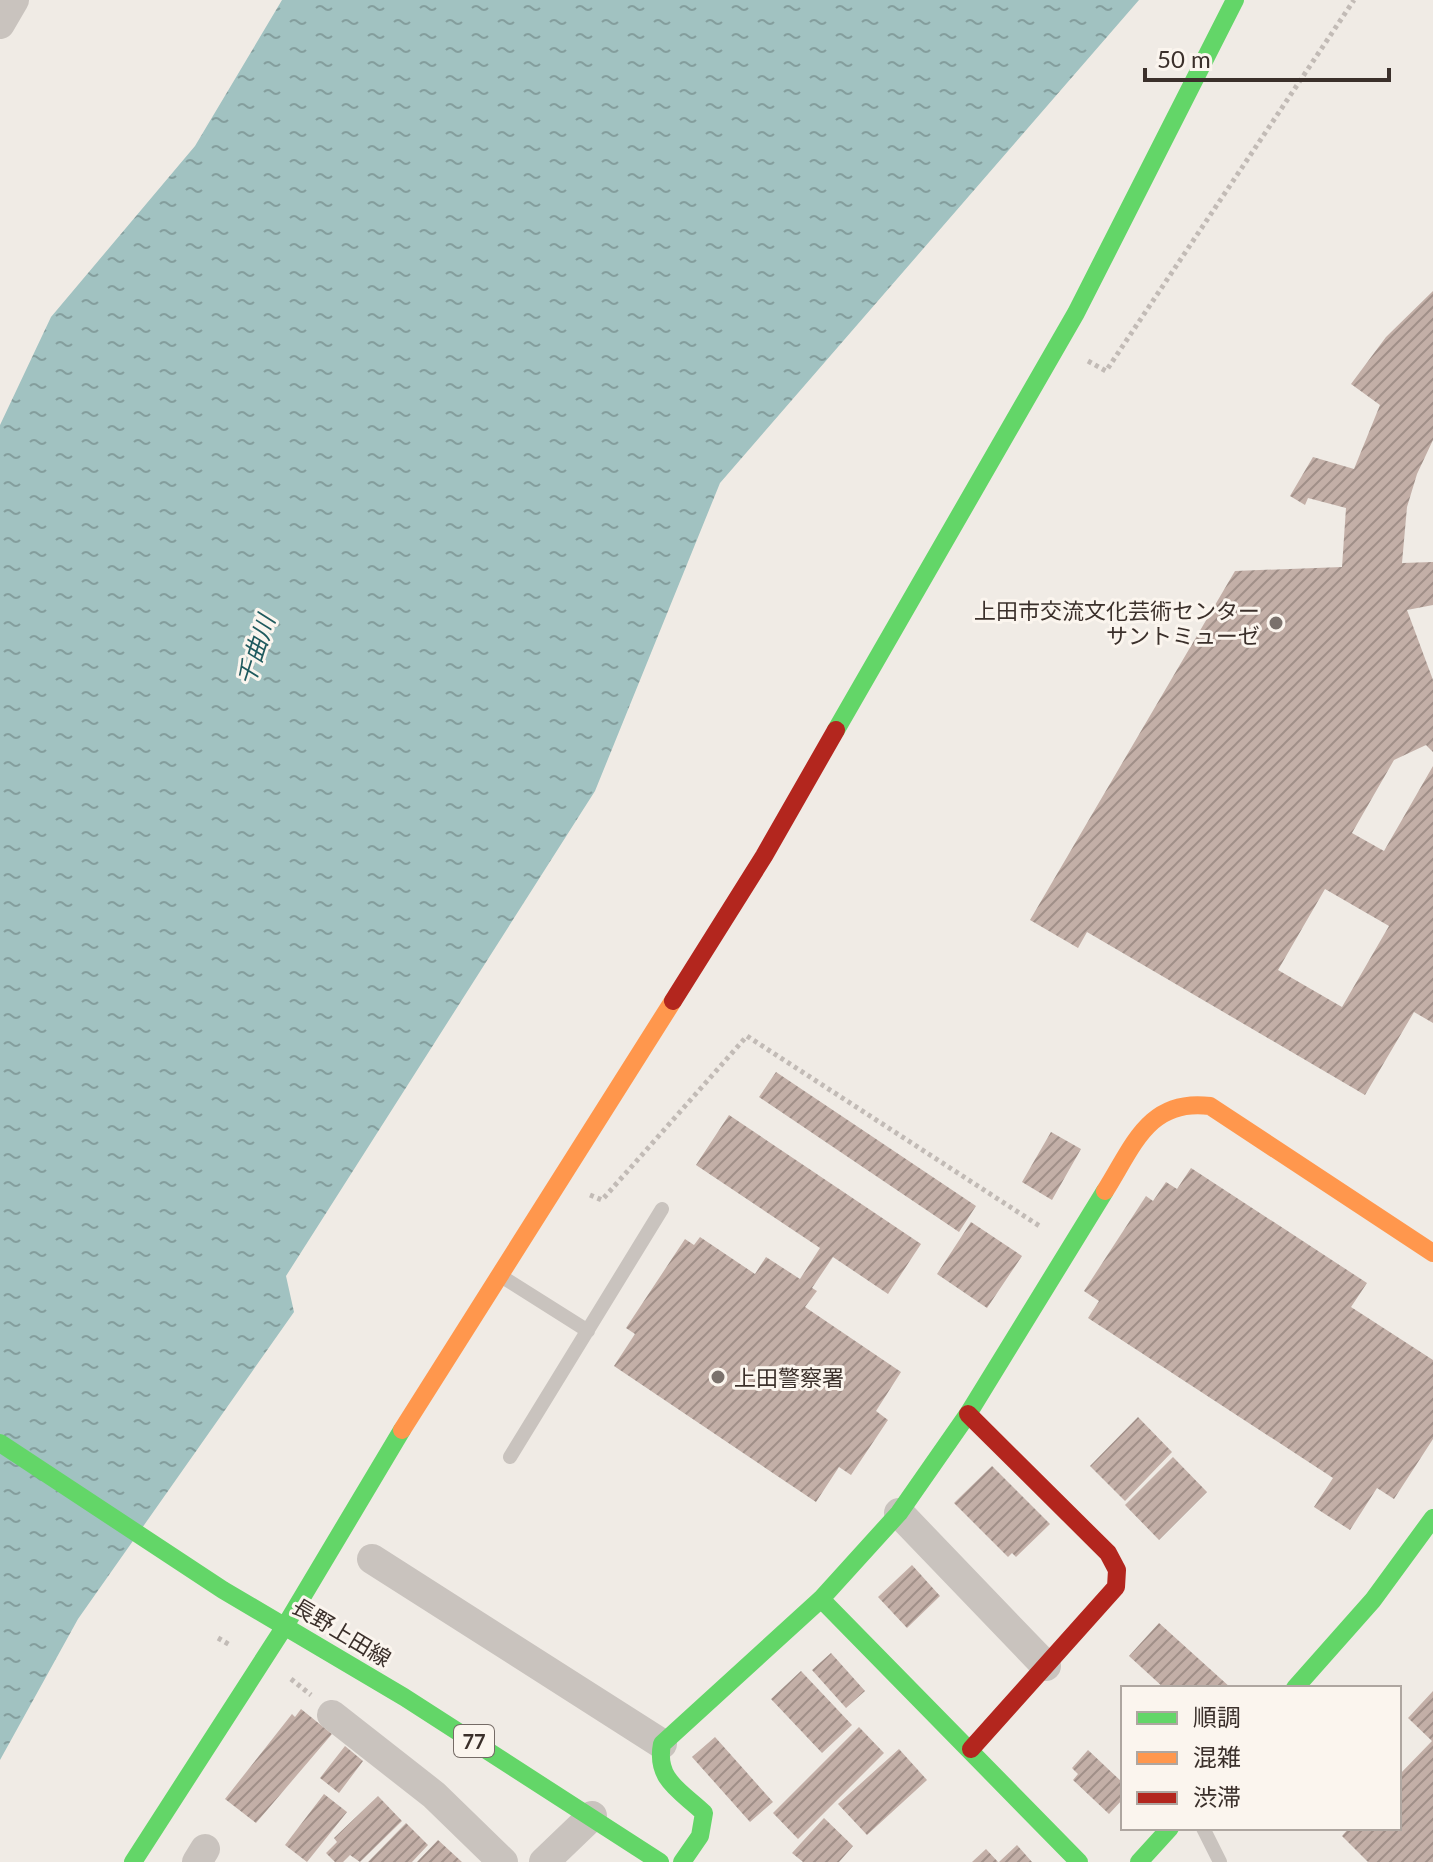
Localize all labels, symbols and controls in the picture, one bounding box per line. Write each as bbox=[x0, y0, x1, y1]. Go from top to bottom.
scale bar bbox=[1145, 32, 1389, 82]
text: 50 m bbox=[1157, 44, 1211, 73]
place label: 上田市交流文化芸術センター サントミューゼ bbox=[974, 597, 1260, 649]
water label: 千曲川 bbox=[230, 608, 281, 689]
marker: 上田市交流文化芸術センター サントミューゼ bbox=[1267, 614, 1285, 632]
place label: 上田警察署 bbox=[734, 1364, 844, 1391]
marker: 上田警察署 bbox=[709, 1368, 727, 1386]
street label: 長野上田線 bbox=[288, 1592, 396, 1672]
legend bbox=[1121, 1686, 1401, 1830]
text: 順調 bbox=[1193, 1702, 1241, 1731]
road number: 77 bbox=[454, 1725, 494, 1757]
text: 混雑 bbox=[1193, 1742, 1241, 1771]
text: 渋滞 bbox=[1193, 1782, 1241, 1811]

